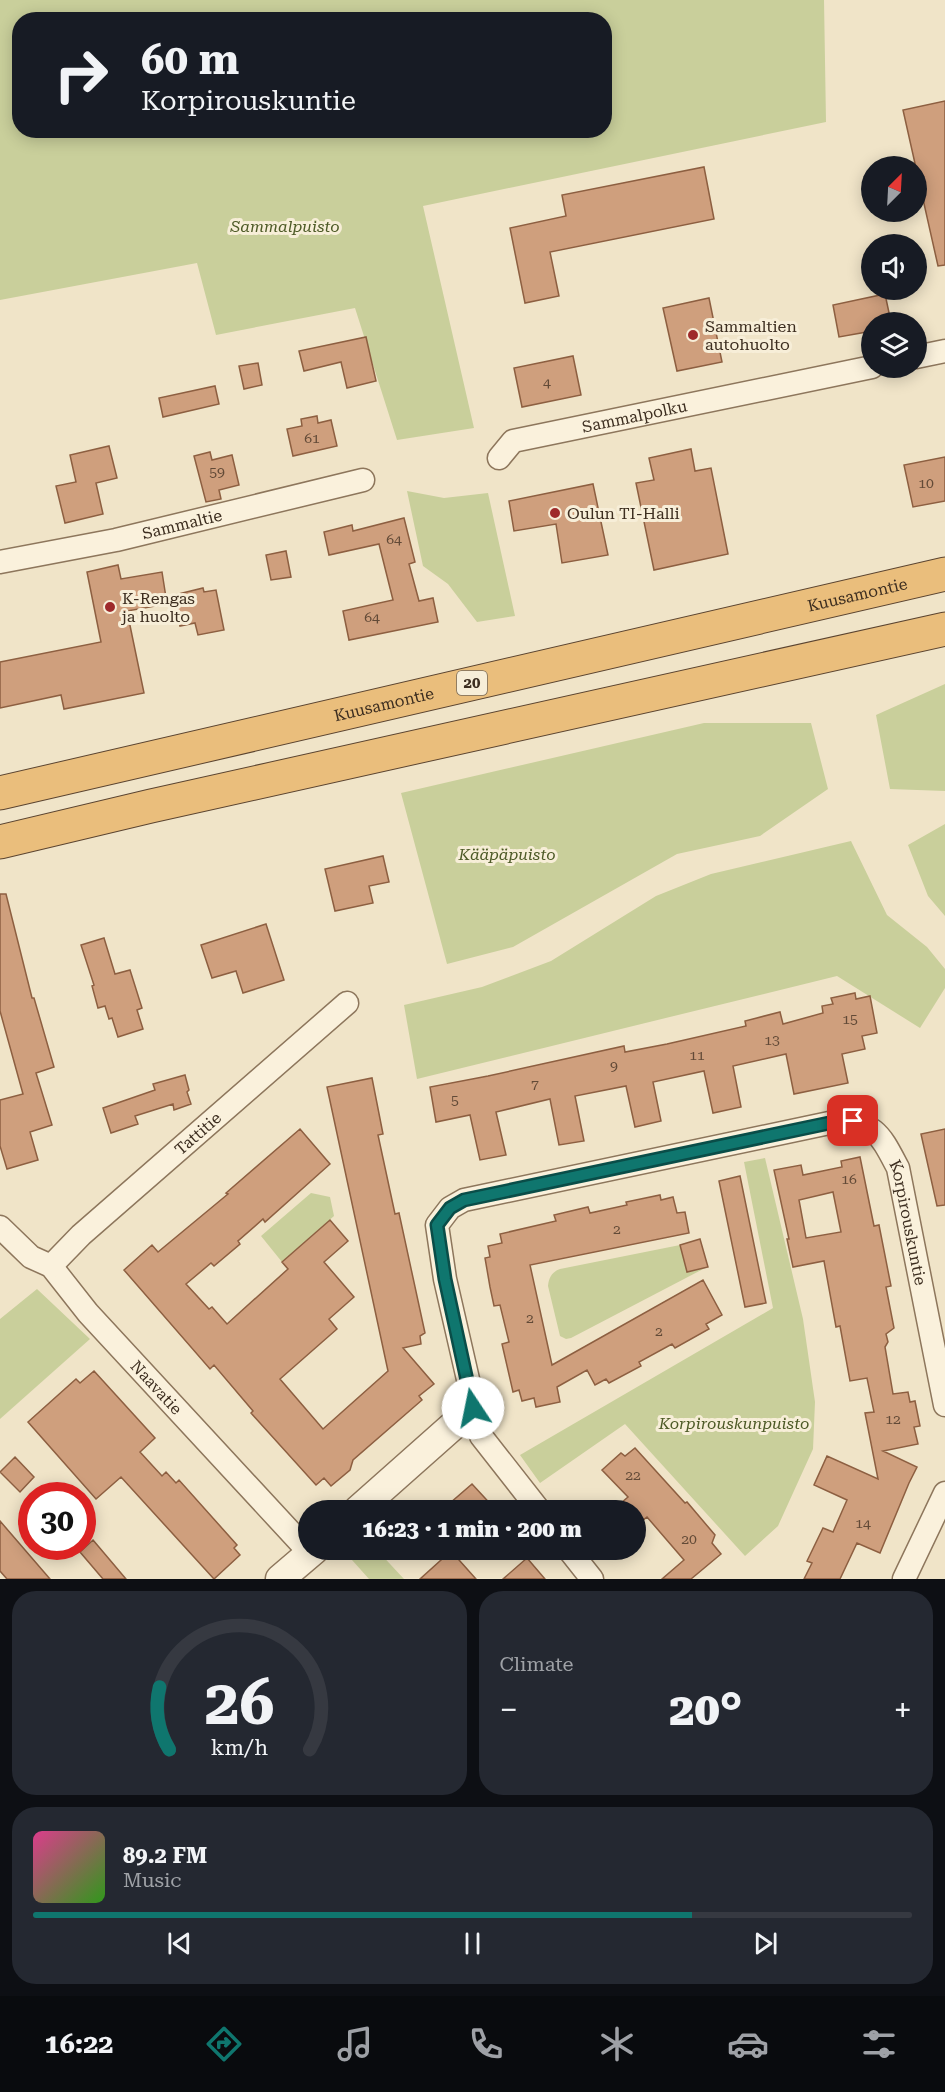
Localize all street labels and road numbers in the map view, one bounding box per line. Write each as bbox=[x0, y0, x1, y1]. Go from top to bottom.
street label: Sammalpolku bbox=[580, 396, 689, 436]
street label: Sammaltie bbox=[140, 505, 224, 543]
street label: Kuusamontie bbox=[805, 574, 909, 615]
road number: 20 bbox=[457, 671, 487, 695]
street label: Kuusamontie bbox=[332, 683, 436, 725]
street label: Tattitie bbox=[171, 1108, 225, 1159]
street label: Korpirouskuntie bbox=[886, 1156, 931, 1287]
street label: Naavatie bbox=[127, 1356, 186, 1418]

